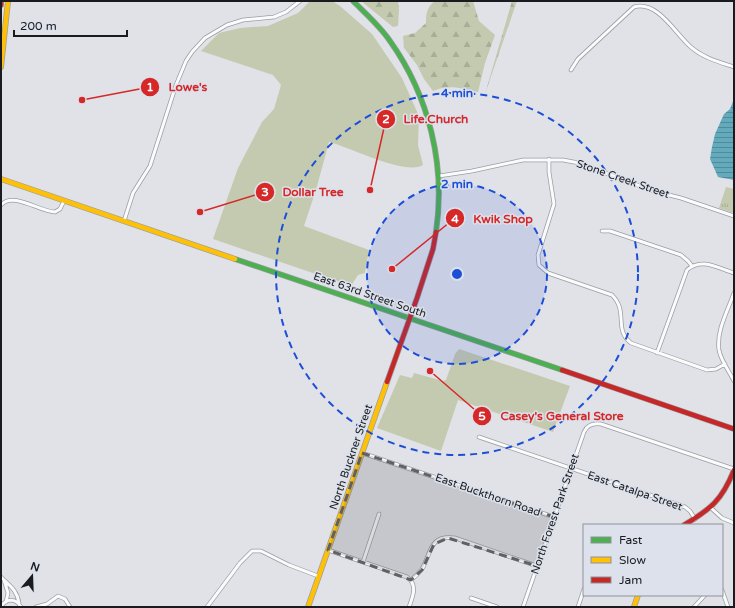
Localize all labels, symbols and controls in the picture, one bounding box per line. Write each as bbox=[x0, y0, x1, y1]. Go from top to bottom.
scale bar bbox=[14, 12, 127, 38]
text: 200 m bbox=[20, 19, 57, 33]
callout: Lowe's bbox=[140, 75, 215, 99]
text: 1 bbox=[146, 80, 154, 94]
text: Lowe's bbox=[169, 80, 208, 94]
text: 4 min bbox=[441, 86, 473, 100]
callout: Life.Church bbox=[376, 107, 477, 131]
text: 2 bbox=[382, 112, 390, 126]
text: Life.Church bbox=[404, 112, 468, 126]
street label: Stone Creek Street bbox=[575, 157, 671, 201]
text: 2 min bbox=[441, 177, 473, 191]
callout: Dollar Tree bbox=[255, 180, 352, 204]
text: 3 bbox=[261, 185, 269, 199]
text: Dollar Tree bbox=[282, 185, 344, 199]
callout: Kwik Shop bbox=[445, 206, 541, 230]
text: 4 bbox=[451, 212, 459, 226]
text: Kwik Shop bbox=[473, 212, 533, 227]
centre of rings bbox=[450, 267, 464, 281]
street label: East 63rd Street South bbox=[312, 270, 428, 320]
street label: North Buckner Street bbox=[327, 402, 375, 512]
callout: Casey's General Store bbox=[472, 404, 632, 428]
text: 5 bbox=[478, 409, 486, 423]
text: Casey's General Store bbox=[500, 409, 624, 424]
street label: North Forest Park Street bbox=[528, 452, 582, 576]
street label: East Catalpa Street bbox=[586, 469, 684, 513]
street label: East Buckthorn Road bbox=[434, 471, 542, 519]
legend bbox=[583, 524, 723, 596]
text: Fast bbox=[619, 533, 643, 547]
text: Slow bbox=[619, 553, 646, 567]
north arrow bbox=[12, 556, 52, 596]
text: N bbox=[29, 559, 41, 575]
text: Jam bbox=[619, 573, 642, 587]

